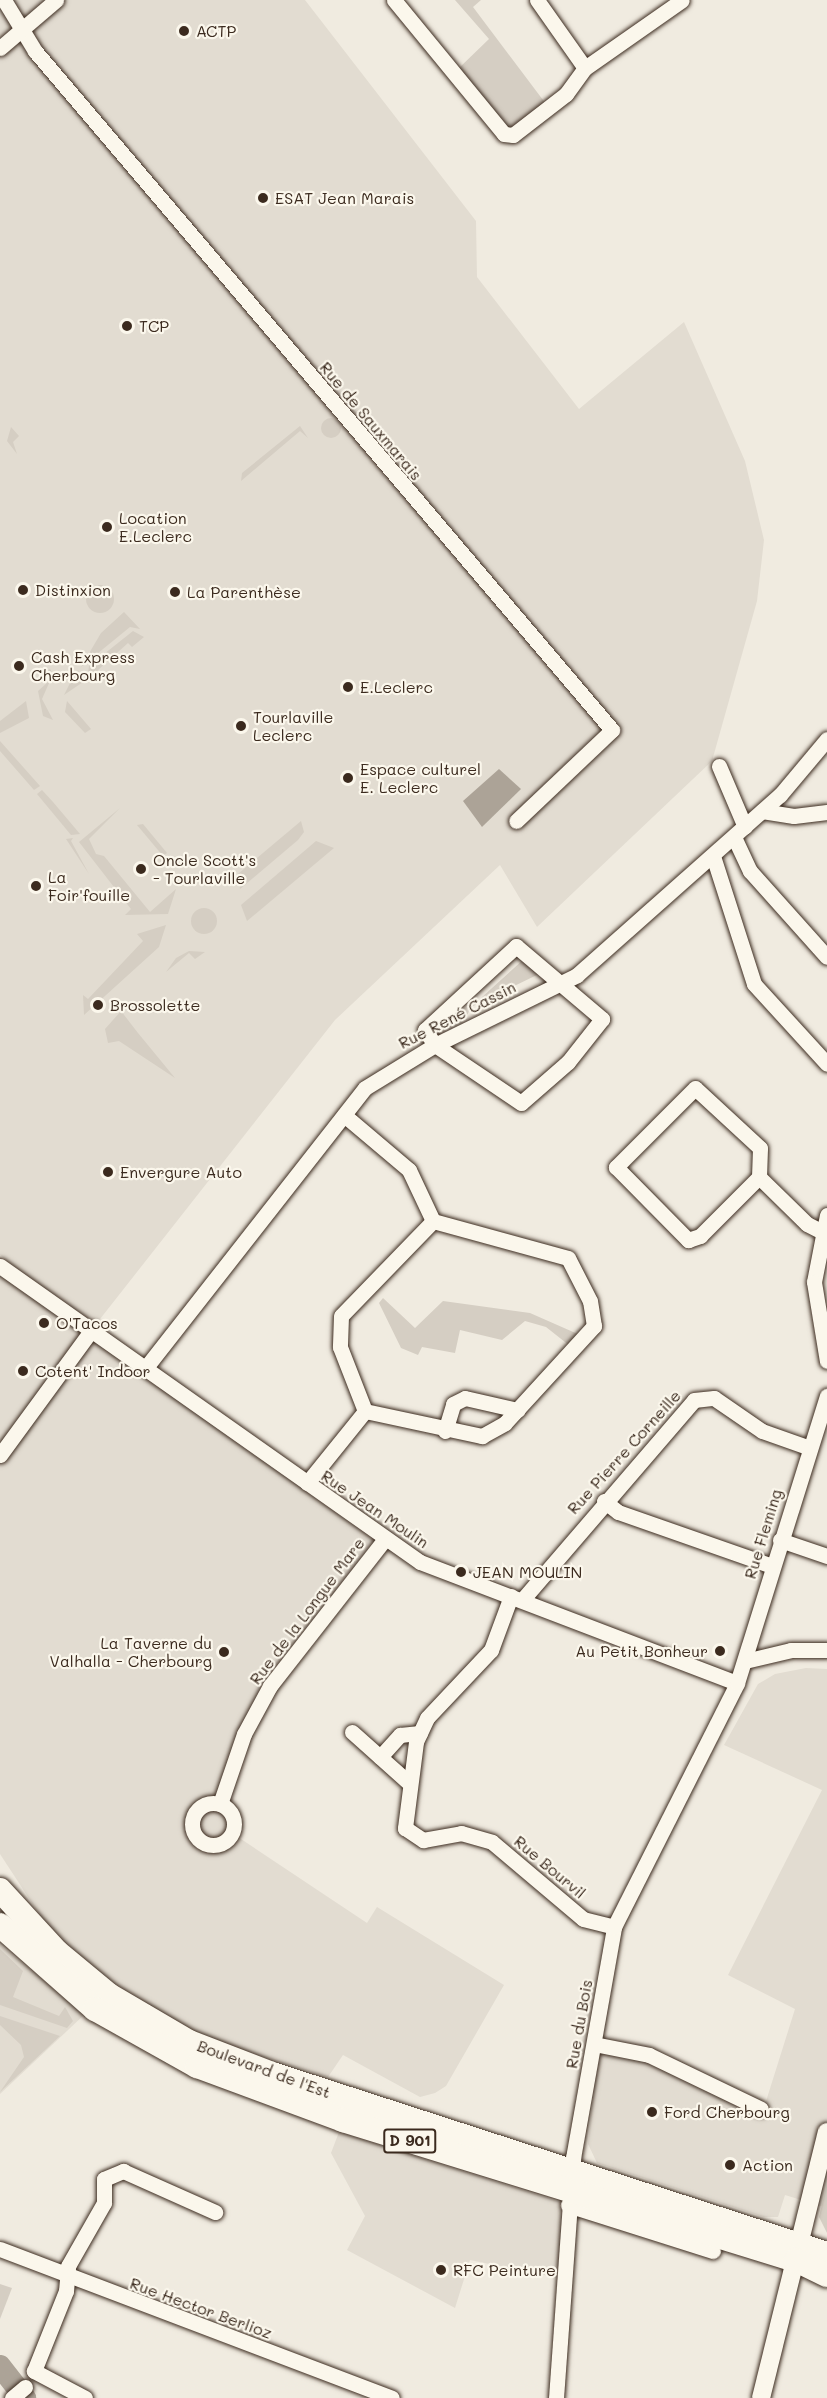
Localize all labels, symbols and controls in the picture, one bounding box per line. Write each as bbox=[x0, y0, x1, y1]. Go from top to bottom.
place label: ACTP bbox=[196, 21, 236, 41]
marker: ACTP bbox=[177, 24, 191, 38]
place label: ESAT Jean Marais bbox=[275, 188, 414, 208]
marker: ESAT Jean Marais bbox=[256, 191, 270, 205]
place label: TCP bbox=[139, 316, 169, 336]
marker: TCP bbox=[120, 319, 134, 333]
street label: Rue de Sauxmarais bbox=[316, 358, 426, 484]
place label: Location E.Leclerc bbox=[119, 508, 192, 546]
marker: Location E.Leclerc bbox=[100, 520, 114, 534]
place label: Distinxion bbox=[35, 580, 111, 600]
place label: La Parenthèse bbox=[187, 582, 301, 602]
marker: Distinxion bbox=[16, 583, 30, 597]
marker: La Parenthèse bbox=[168, 585, 182, 599]
place label: Cash Express Cherbourg bbox=[31, 647, 135, 685]
marker: Cash Express Cherbourg bbox=[12, 659, 26, 673]
place label: E.Leclerc bbox=[360, 677, 433, 697]
marker: E.Leclerc bbox=[341, 680, 355, 694]
place label: Tourlaville Leclerc bbox=[253, 707, 333, 745]
marker: Tourlaville Leclerc bbox=[234, 719, 248, 733]
place label: Espace culturel E. Leclerc bbox=[360, 759, 481, 797]
marker: Espace culturel E. Leclerc bbox=[341, 771, 355, 785]
place label: Oncle Scott's - Tourlaville bbox=[153, 850, 256, 888]
marker: Oncle Scott's - Tourlaville bbox=[134, 862, 148, 876]
place label: La Foir'fouille bbox=[48, 867, 130, 905]
marker: La Foir'fouille bbox=[29, 879, 43, 893]
street label: Rue René Cassin bbox=[395, 977, 519, 1053]
place label: Brossolette bbox=[110, 995, 200, 1015]
marker: Brossolette bbox=[91, 998, 105, 1012]
place label: Envergure Auto bbox=[120, 1162, 242, 1182]
marker: Envergure Auto bbox=[101, 1165, 115, 1179]
place label: O'Tacos bbox=[56, 1313, 118, 1333]
marker: O'Tacos bbox=[37, 1316, 51, 1330]
place label: Cotent' Indoor bbox=[35, 1361, 150, 1381]
marker: Cotent' Indoor bbox=[16, 1364, 30, 1378]
street label: Rue Pierre Corneille bbox=[563, 1386, 685, 1518]
street label: Rue Jean Moulin bbox=[318, 1466, 432, 1552]
street label: Rue Fleming bbox=[740, 1487, 786, 1581]
street label: Rue de la Longue Mare bbox=[246, 1534, 368, 1688]
place label: JEAN MOULIN bbox=[473, 1562, 582, 1582]
marker: JEAN MOULIN bbox=[454, 1565, 468, 1579]
place label: La Taverne du Valhalla - Cherbourg bbox=[50, 1633, 212, 1671]
place label: Au Petit Bonheur bbox=[575, 1641, 708, 1661]
marker: Au Petit Bonheur bbox=[713, 1644, 727, 1658]
marker: La Taverne du Valhalla - Cherbourg bbox=[217, 1645, 231, 1659]
street label: Rue Bourvil bbox=[510, 1831, 590, 1903]
street label: Rue du Bois bbox=[562, 1978, 596, 2070]
street label: Boulevard de l'Est bbox=[195, 2036, 333, 2102]
place label: Ford Cherbourg bbox=[664, 2102, 790, 2122]
marker: Ford Cherbourg bbox=[645, 2105, 659, 2119]
road number: D 901 bbox=[383, 2129, 437, 2153]
place label: Action bbox=[742, 2155, 793, 2175]
marker: Action bbox=[723, 2158, 737, 2172]
place label: RFC Peinture bbox=[453, 2260, 556, 2280]
marker: RFC Peinture bbox=[434, 2263, 448, 2277]
street label: Rue Hector Berlioz bbox=[127, 2273, 275, 2343]

